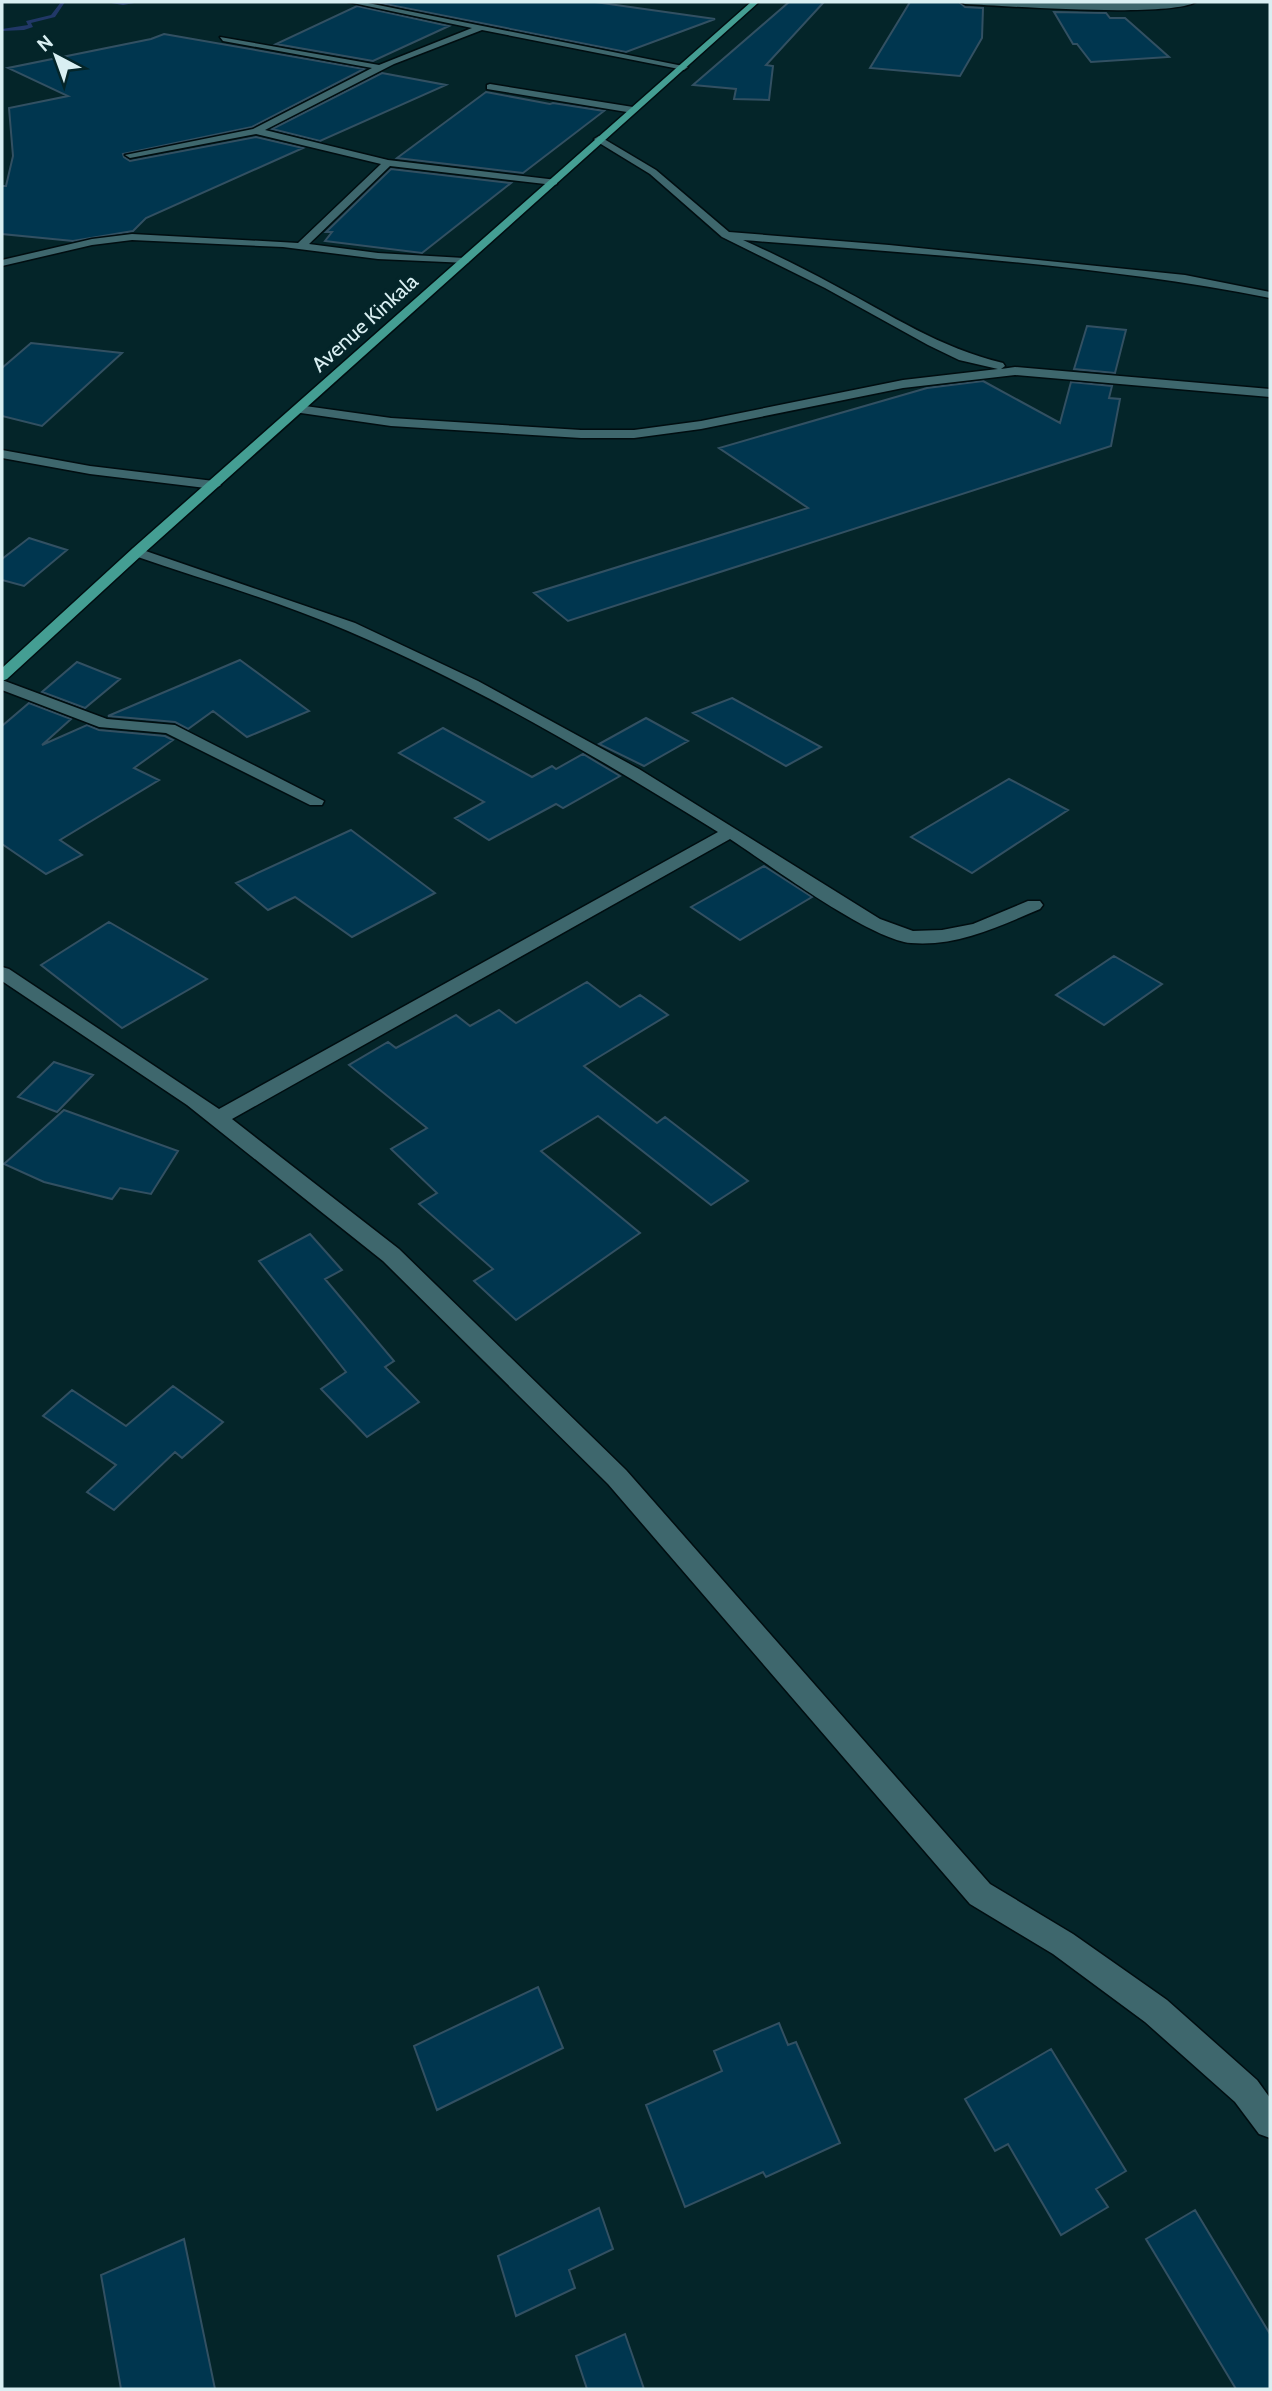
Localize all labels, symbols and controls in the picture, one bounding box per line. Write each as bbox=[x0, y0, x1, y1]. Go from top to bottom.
north arrow bbox=[21, 21, 91, 91]
text: N bbox=[33, 30, 58, 57]
street label: Avenue Kinkala bbox=[306, 268, 423, 377]

